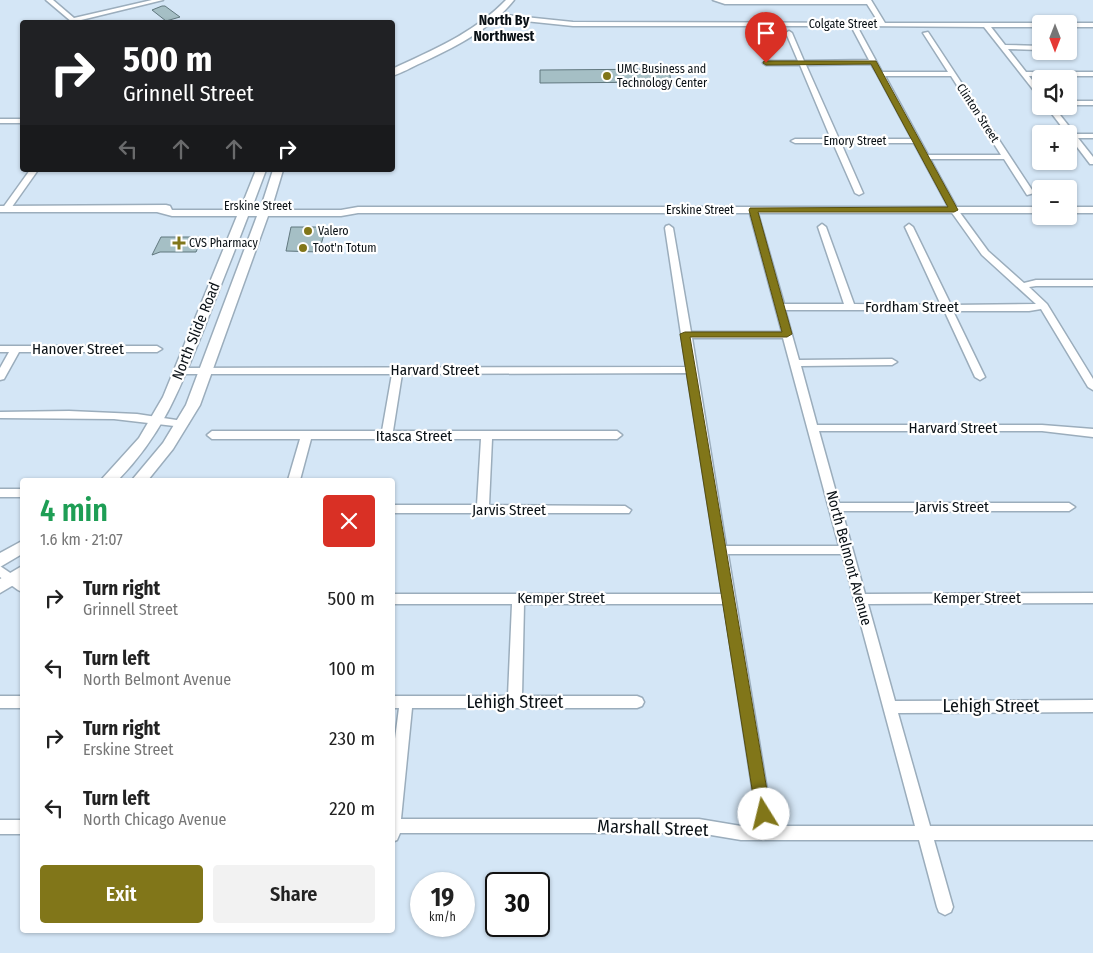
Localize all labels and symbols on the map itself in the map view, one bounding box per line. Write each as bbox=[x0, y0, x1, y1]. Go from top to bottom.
district label: North By Northwest bbox=[473, 12, 536, 45]
pin bbox=[745, 12, 787, 63]
north arrow bbox=[1032, 15, 1078, 60]
street label: Colgate Street bbox=[809, 17, 877, 31]
place label: UMC Business and Technology Center bbox=[617, 62, 708, 90]
marker: UMC Business and Technology Center bbox=[601, 70, 613, 82]
street label: Clinton Street bbox=[954, 81, 1002, 145]
street label: Emory Street bbox=[824, 134, 887, 148]
street label: Erskine Street bbox=[224, 199, 292, 213]
street label: Erskine Street bbox=[666, 203, 734, 217]
place label: Valero bbox=[318, 224, 349, 238]
marker: Valero bbox=[302, 225, 314, 237]
place label: CVS Pharmacy bbox=[189, 236, 258, 250]
marker: CVS Pharmacy bbox=[173, 237, 185, 249]
place label: Toot'n Totum bbox=[313, 241, 376, 255]
marker: Toot'n Totum bbox=[297, 242, 309, 254]
street label: North Slide Road bbox=[168, 279, 224, 383]
street label: Fordham Street bbox=[865, 298, 959, 316]
street label: Hanover Street bbox=[32, 340, 124, 358]
street label: Harvard Street bbox=[391, 361, 479, 379]
street label: Harvard Street bbox=[909, 419, 997, 437]
street label: Itasca Street bbox=[376, 427, 452, 445]
street label: North Belmont Avenue bbox=[822, 489, 876, 627]
street label: Jarvis Street bbox=[915, 498, 989, 516]
street label: Jarvis Street bbox=[472, 501, 546, 519]
street label: Kemper Street bbox=[517, 589, 605, 607]
street label: Kemper Street bbox=[933, 589, 1021, 607]
street label: Lehigh Street bbox=[467, 691, 564, 713]
street label: Lehigh Street bbox=[943, 695, 1040, 717]
position arrow bbox=[737, 787, 789, 839]
street label: Marshall Street bbox=[597, 815, 709, 841]
speed limit sign: 30 bbox=[485, 872, 550, 937]

